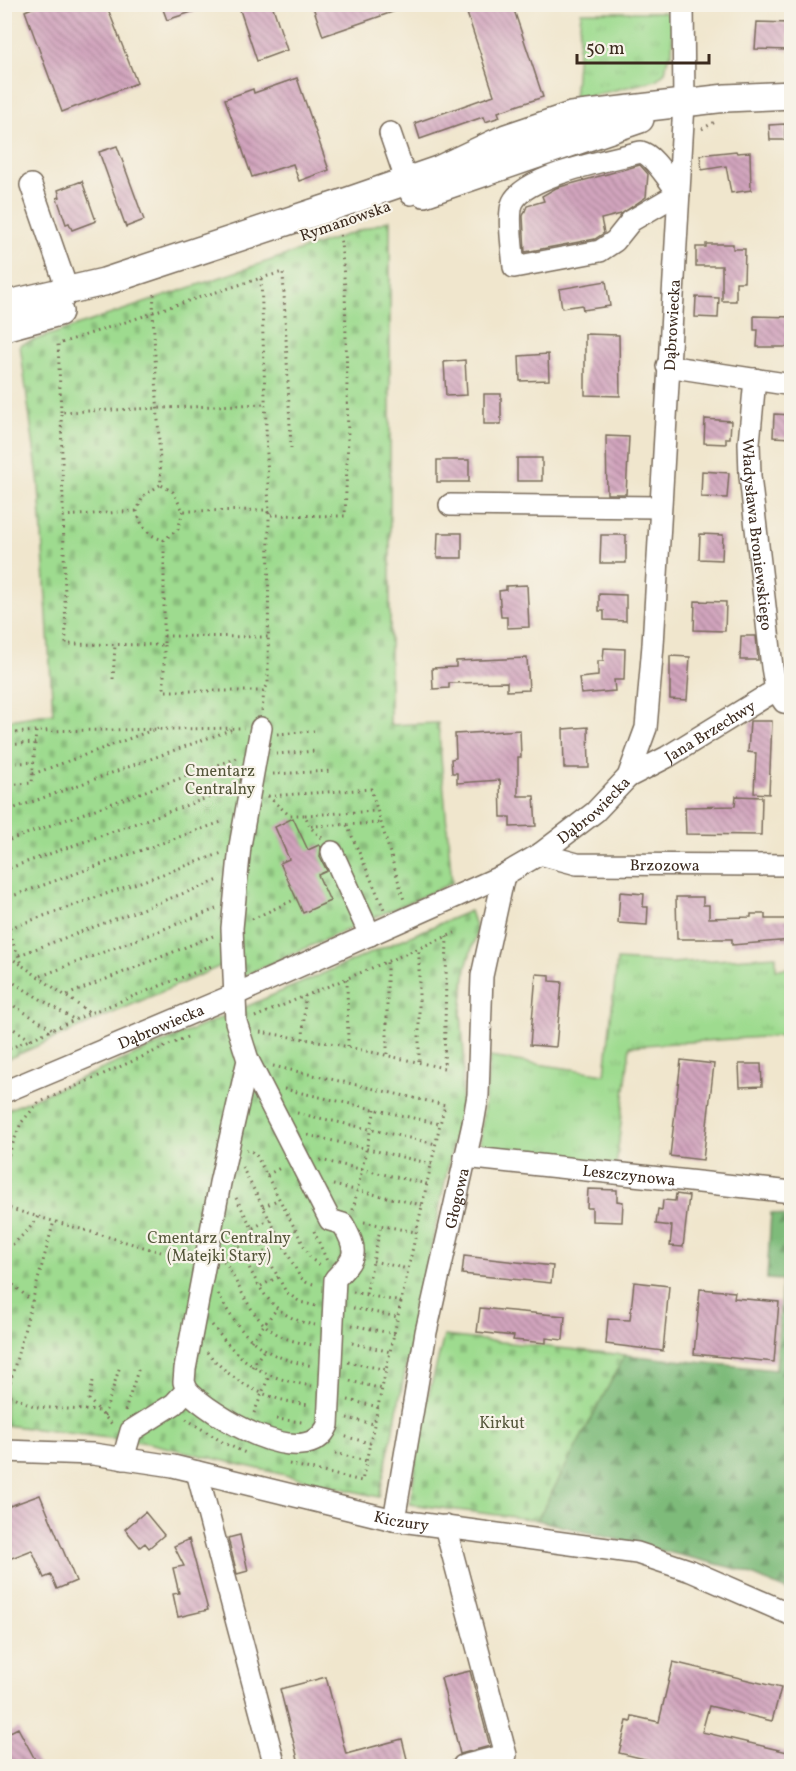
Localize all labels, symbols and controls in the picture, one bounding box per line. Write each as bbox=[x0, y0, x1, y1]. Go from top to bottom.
scale bar bbox=[577, 27, 709, 65]
text: 50 m bbox=[586, 37, 625, 62]
street label: Rymanowska bbox=[297, 196, 394, 248]
street label: Dąbrowiecka bbox=[660, 279, 687, 372]
street label: Władysława Broniewskiego bbox=[736, 438, 777, 632]
street label: Jana Brzechwy bbox=[661, 696, 761, 769]
park label: Cmentarz Centralny bbox=[185, 761, 255, 801]
street label: Dąbrowiecka bbox=[553, 772, 636, 850]
street label: Brzozowa bbox=[630, 855, 700, 878]
street label: Dąbrowiecka bbox=[115, 1000, 208, 1056]
street label: Leszczynowa bbox=[581, 1161, 677, 1192]
street label: Głogowa bbox=[441, 1166, 476, 1231]
park label: Cmentarz Centralny (Matejki Stary) bbox=[147, 1228, 291, 1268]
park label: Kirkut bbox=[479, 1413, 525, 1435]
street label: Kiczury bbox=[371, 1506, 430, 1538]

